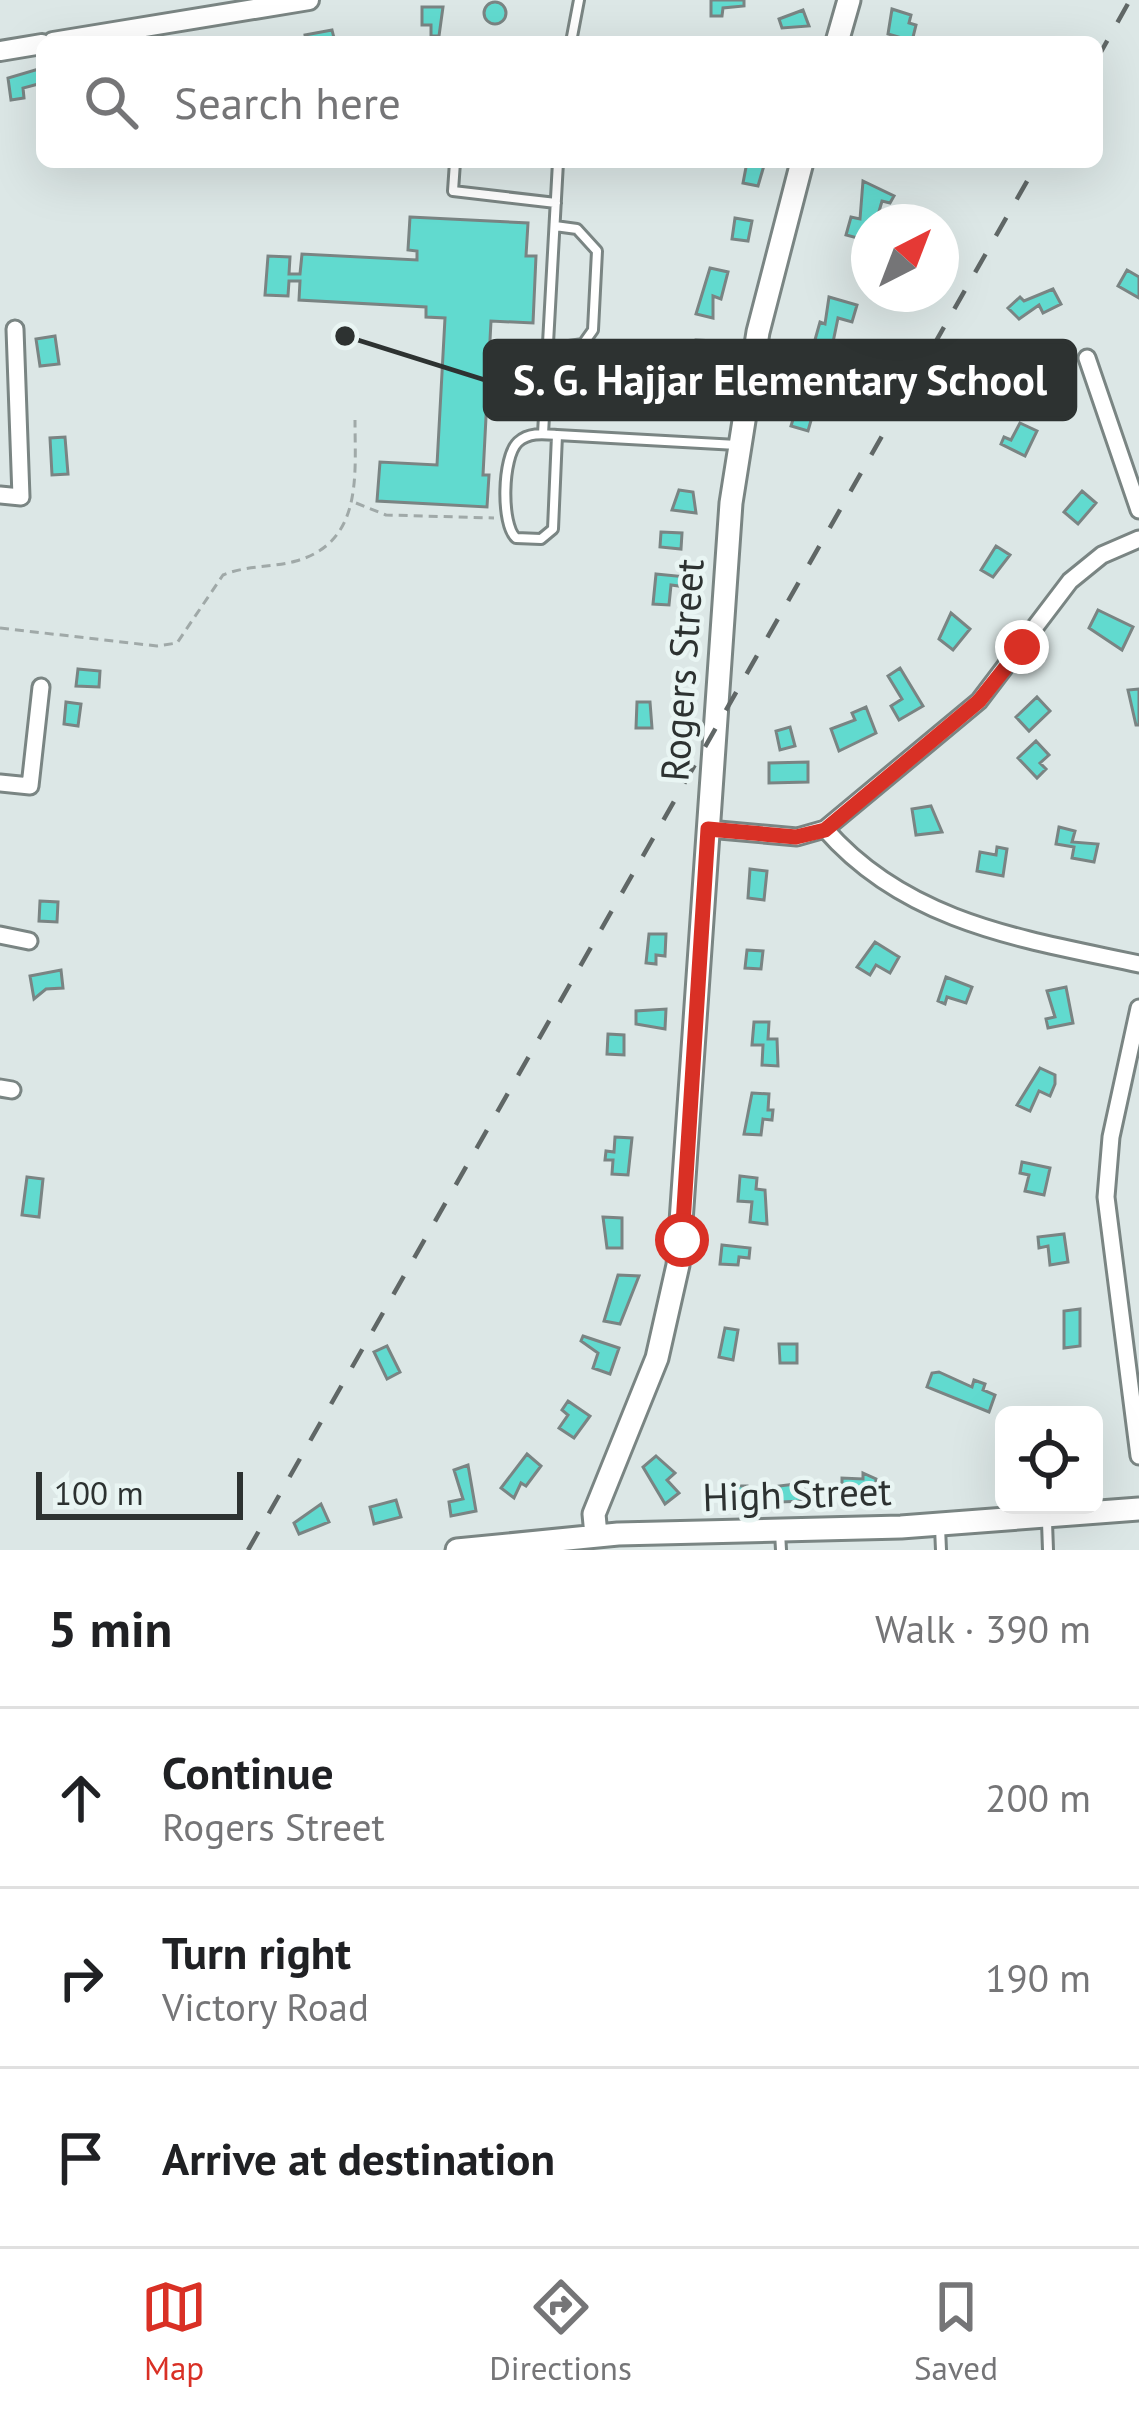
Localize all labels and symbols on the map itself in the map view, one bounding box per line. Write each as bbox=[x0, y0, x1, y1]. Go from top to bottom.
north arrow bbox=[851, 204, 959, 312]
callout: S. G. Hajjar Elementary School bbox=[485, 341, 1075, 419]
text: S. G. Hajjar Elementary School bbox=[513, 352, 1048, 407]
street label: Rogers Street bbox=[648, 557, 715, 783]
route end bbox=[995, 620, 1049, 674]
route start bbox=[655, 1213, 709, 1267]
street label: High Street bbox=[702, 1465, 892, 1522]
scale bar bbox=[36, 1466, 243, 1519]

